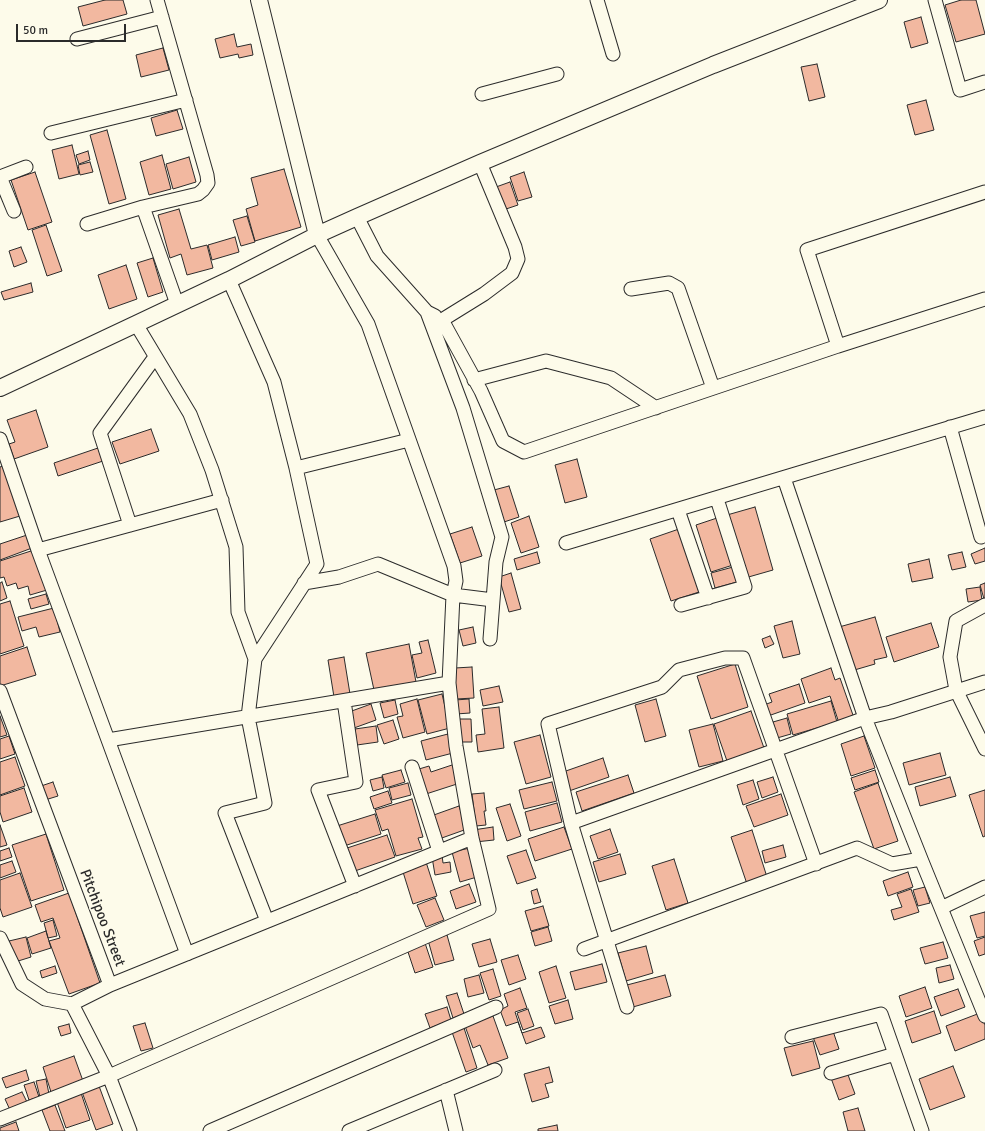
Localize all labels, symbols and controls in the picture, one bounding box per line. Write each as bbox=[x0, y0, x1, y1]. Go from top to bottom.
scale bar bbox=[18, 16, 128, 42]
text: 50 m bbox=[23, 23, 48, 38]
street label: Pitchipoo Street bbox=[75, 867, 129, 969]

